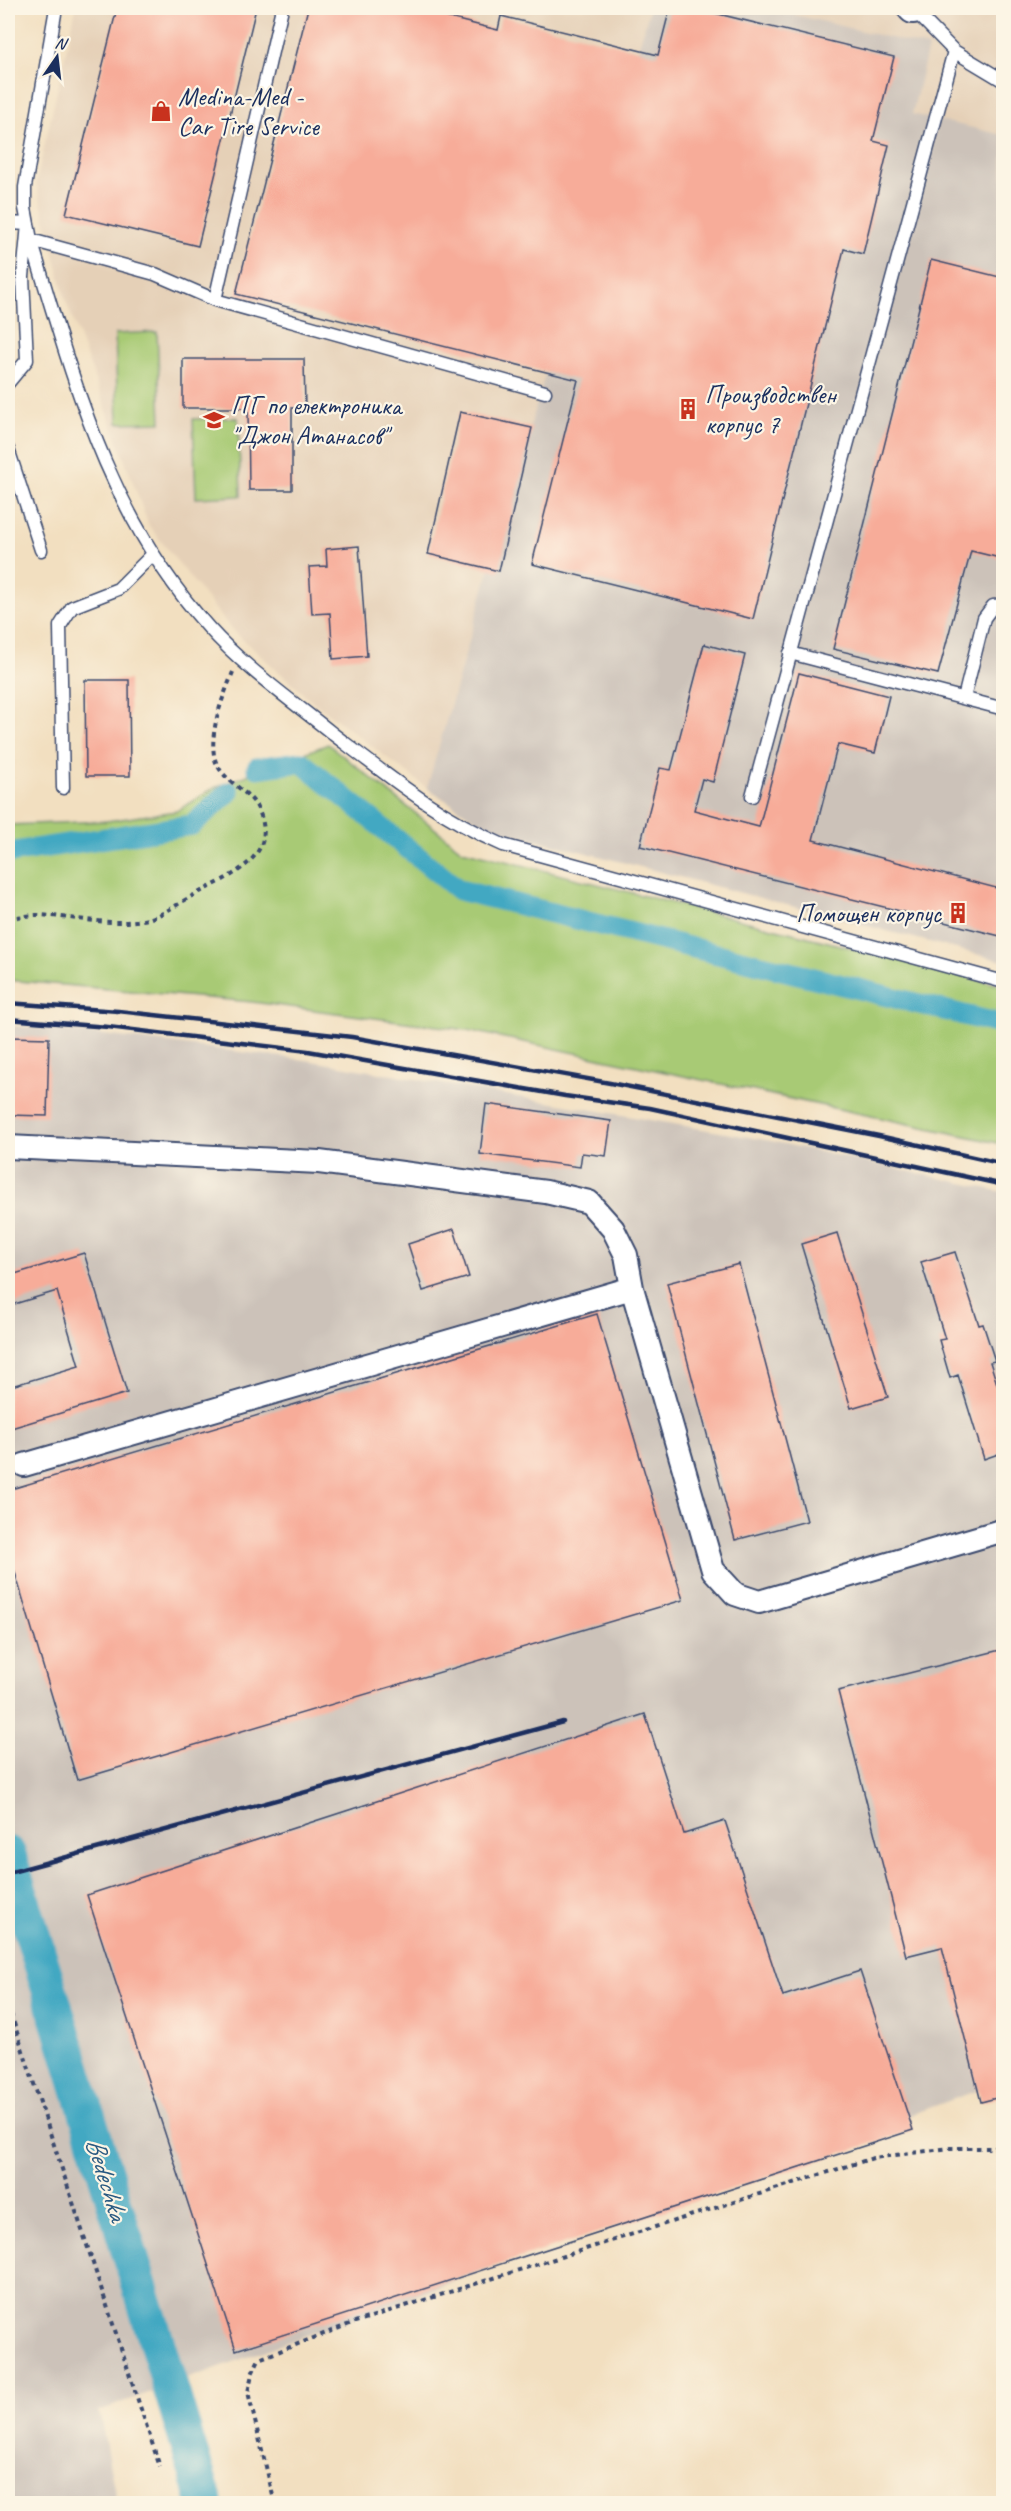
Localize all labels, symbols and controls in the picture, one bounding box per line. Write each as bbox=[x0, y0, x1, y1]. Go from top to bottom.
north arrow bbox=[27, 27, 87, 87]
text: N bbox=[53, 33, 71, 55]
place label: Medina-Med - Car Tire Service bbox=[178, 80, 320, 143]
shop icon: Medina-Med - Car Tire Service bbox=[149, 99, 173, 123]
place label: Производствeн корпус 7 bbox=[705, 378, 837, 441]
place label: ПГ по електроника "Джон Атанасов" bbox=[231, 389, 403, 452]
building icon: Производствeн корпус 7 bbox=[676, 397, 700, 421]
school or university icon: ПГ по електроника "Джон Атанасов" bbox=[202, 408, 226, 432]
place label: Помощен корпус bbox=[796, 897, 943, 930]
building icon: Помощен корпус bbox=[946, 901, 970, 925]
water label: Bedechka bbox=[78, 2133, 137, 2227]

